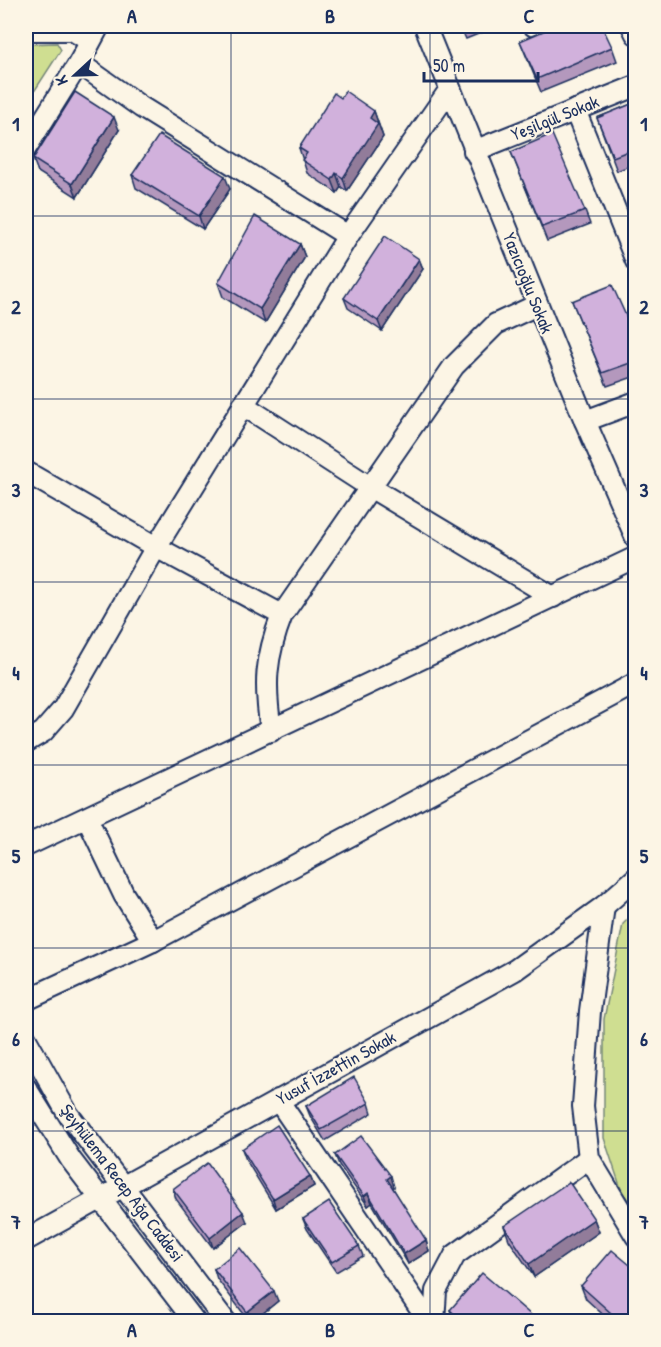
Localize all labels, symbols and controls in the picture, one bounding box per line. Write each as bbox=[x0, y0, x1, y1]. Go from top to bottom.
text: A bbox=[127, 2, 137, 29]
text: B bbox=[325, 2, 335, 29]
text: C bbox=[524, 2, 535, 29]
north arrow bbox=[45, 45, 105, 105]
scale bar bbox=[424, 45, 538, 83]
text: 50 m bbox=[433, 53, 465, 78]
text: K bbox=[49, 72, 73, 89]
street label: Yeşilgül Sokak bbox=[507, 88, 603, 146]
text: 1 bbox=[12, 110, 20, 137]
text: 1 bbox=[640, 110, 648, 137]
street label: Yazıcıoğlu Sokak bbox=[497, 229, 560, 337]
text: 2 bbox=[11, 293, 21, 320]
text: 2 bbox=[639, 293, 649, 320]
text: 3 bbox=[12, 476, 21, 503]
text: 3 bbox=[640, 476, 649, 503]
text: 4 bbox=[12, 659, 20, 686]
text: 4 bbox=[640, 659, 648, 686]
text: 5 bbox=[12, 842, 21, 869]
text: 5 bbox=[640, 842, 649, 869]
street label: Yusuf İzzettin Sokak bbox=[272, 1024, 400, 1111]
text: 6 bbox=[12, 1025, 20, 1052]
text: 6 bbox=[640, 1025, 648, 1052]
street label: Şeyhülema Recep Ağa Caddesi bbox=[55, 1099, 190, 1267]
text: 7 bbox=[10, 1208, 21, 1235]
text: 7 bbox=[638, 1208, 649, 1235]
text: A bbox=[127, 1316, 137, 1343]
text: B bbox=[325, 1316, 335, 1343]
text: C bbox=[524, 1316, 535, 1343]

